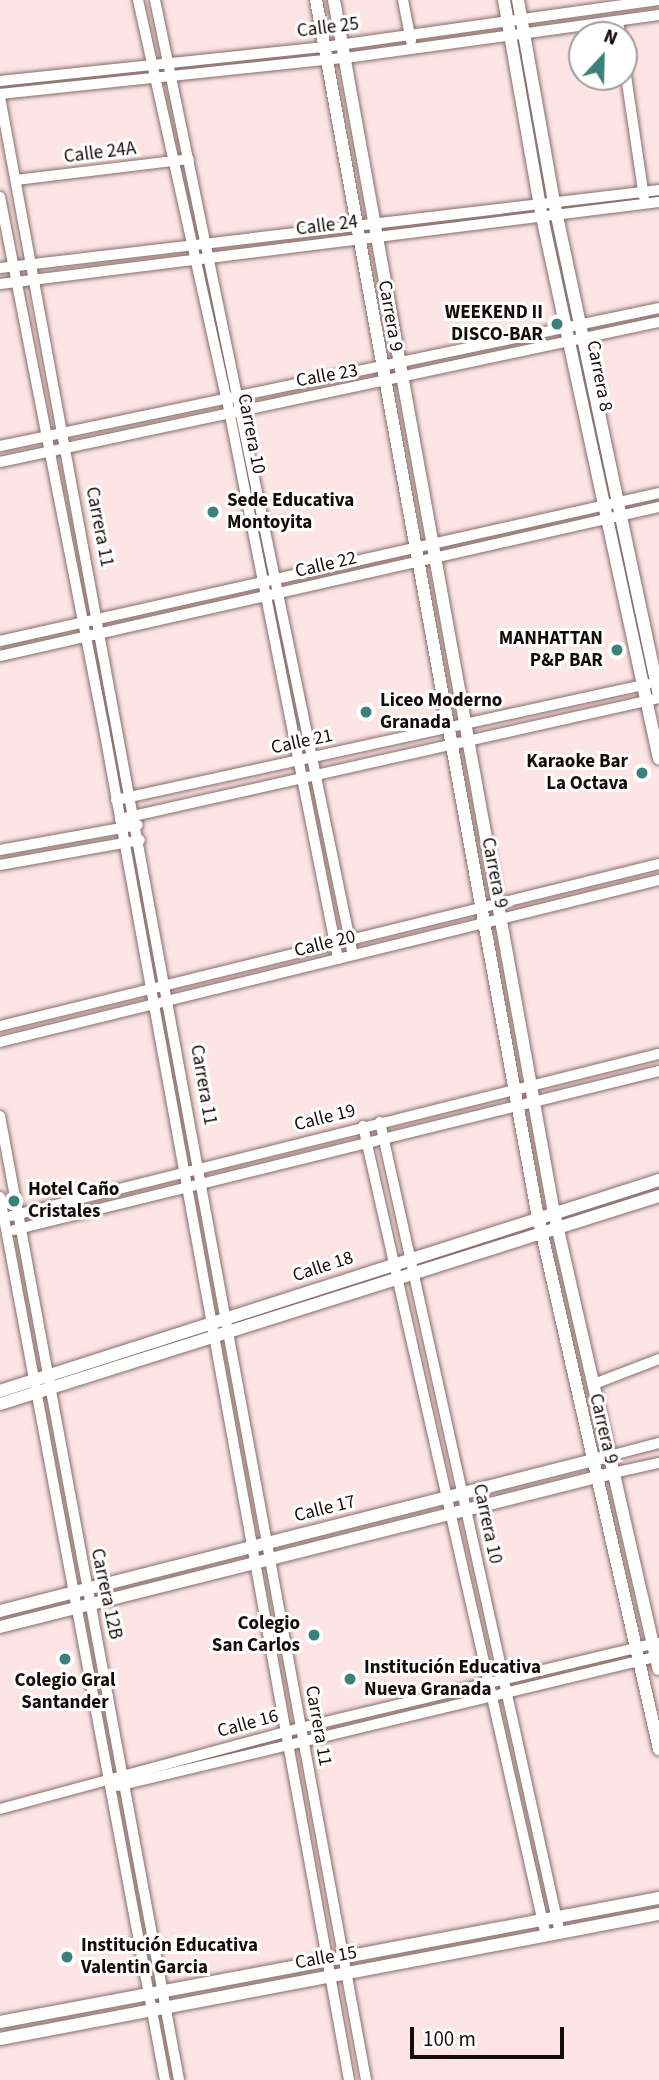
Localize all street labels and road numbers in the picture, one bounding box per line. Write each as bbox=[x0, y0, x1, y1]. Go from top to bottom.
street label: Calle 25 bbox=[296, 13, 360, 43]
street label: Calle 24A bbox=[63, 137, 137, 169]
street label: Calle 24 bbox=[295, 211, 359, 241]
street label: Carrera 9 bbox=[373, 279, 407, 353]
street label: Carrera 8 bbox=[581, 339, 617, 413]
street label: Calle 23 bbox=[294, 359, 360, 393]
street label: Carrera 10 bbox=[232, 392, 270, 476]
street label: Carrera 11 bbox=[80, 485, 118, 569]
street label: Calle 22 bbox=[293, 547, 359, 583]
street label: Calle 21 bbox=[269, 724, 335, 760]
street label: Carrera 9 bbox=[476, 836, 512, 910]
street label: Calle 20 bbox=[292, 925, 358, 963]
street label: Carrera 11 bbox=[185, 1043, 221, 1127]
street label: Calle 19 bbox=[292, 1099, 358, 1137]
street label: Calle 18 bbox=[290, 1247, 356, 1287]
street label: Carrera 9 bbox=[584, 1391, 622, 1467]
street label: Carrera 10 bbox=[467, 1482, 507, 1566]
street label: Calle 17 bbox=[292, 1490, 358, 1528]
street label: Carrera 12B bbox=[85, 1546, 127, 1642]
street label: Carrera 11 bbox=[300, 1684, 336, 1768]
street label: Calle 16 bbox=[215, 1705, 281, 1743]
street label: Calle 15 bbox=[293, 1941, 359, 1975]

